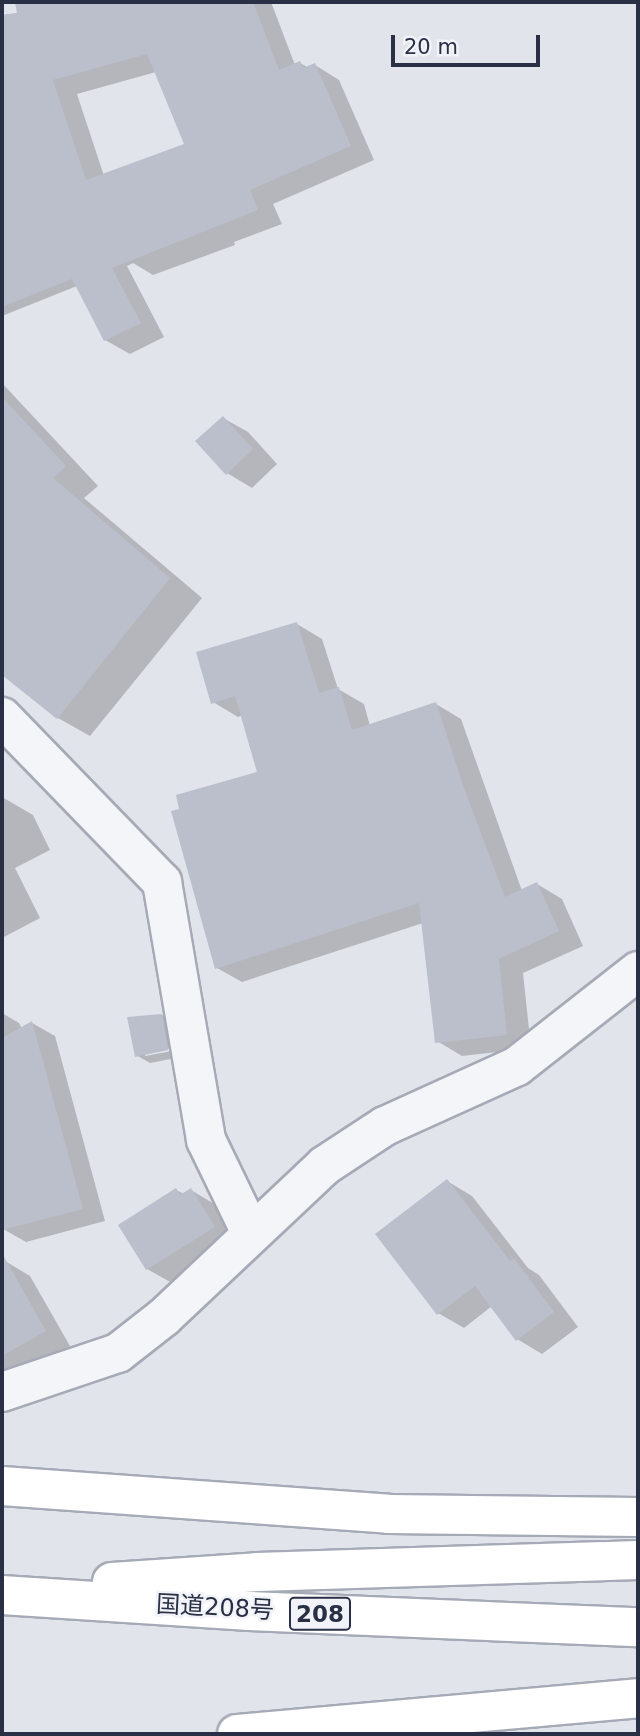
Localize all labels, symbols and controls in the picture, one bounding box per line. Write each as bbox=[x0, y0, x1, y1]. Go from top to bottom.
scale bar bbox=[395, 21, 544, 65]
text: 20 m bbox=[404, 35, 458, 59]
street label: 国道208号 bbox=[155, 1591, 275, 1625]
road number: 208 bbox=[288, 1595, 352, 1634]

